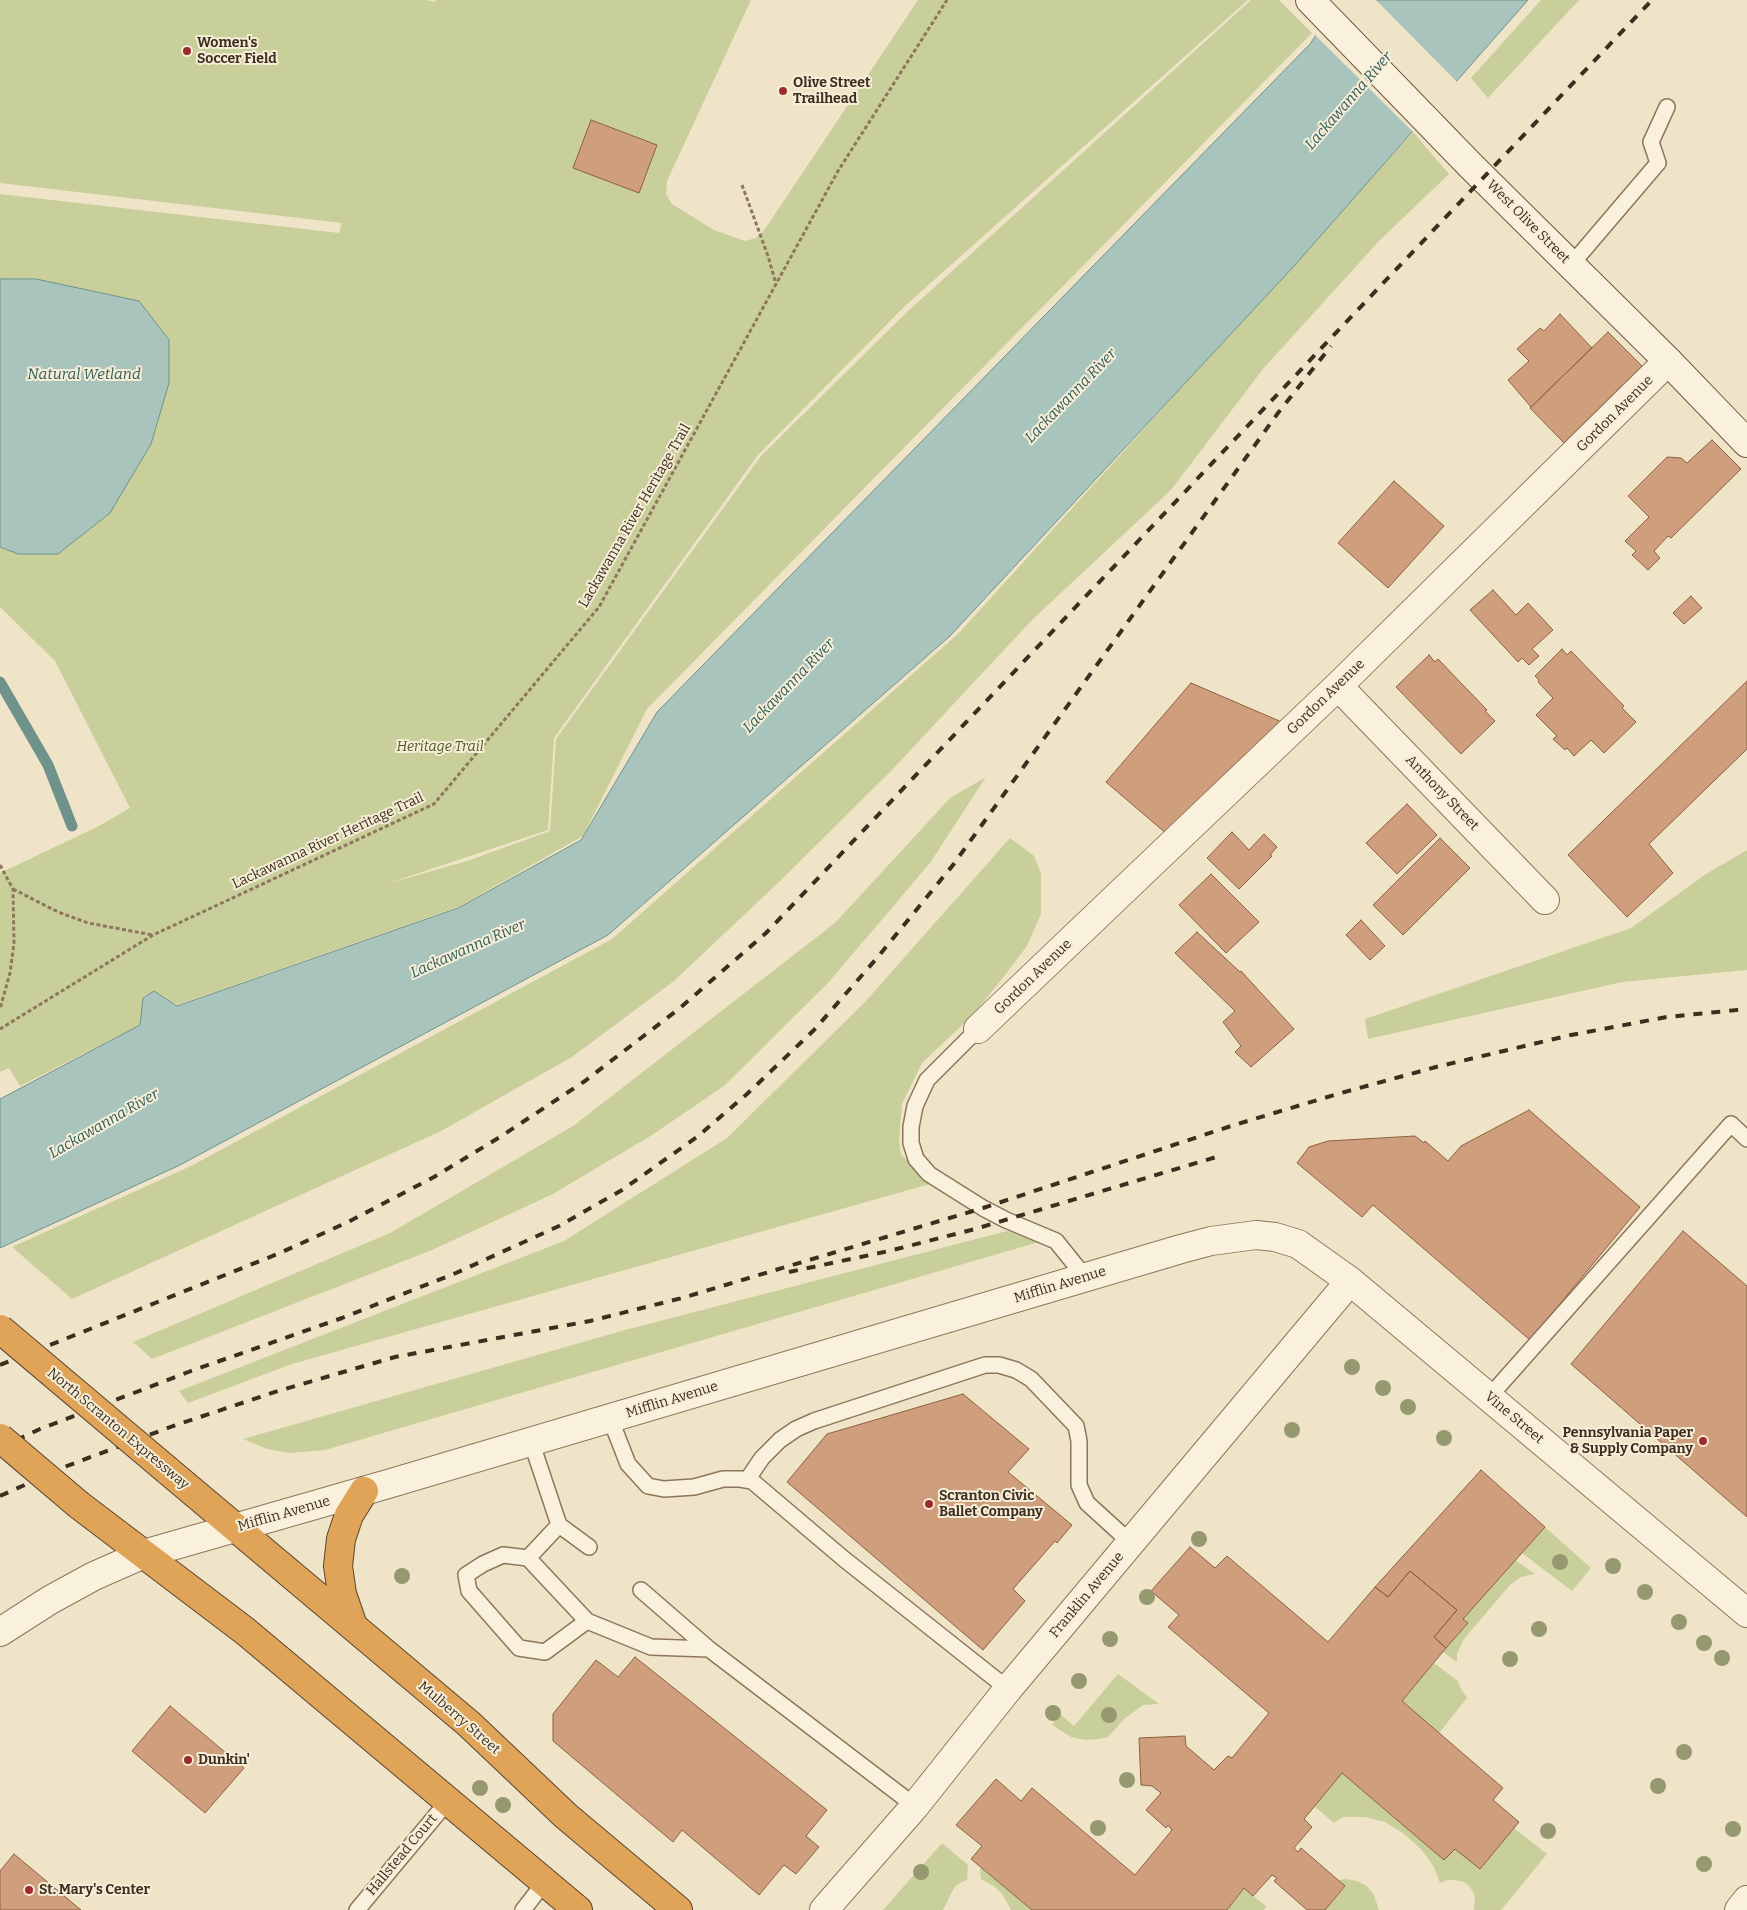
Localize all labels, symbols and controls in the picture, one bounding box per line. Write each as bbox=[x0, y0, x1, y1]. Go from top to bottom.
place label: Women's Soccer Field bbox=[197, 35, 277, 68]
marker: Women's Soccer Field bbox=[181, 45, 193, 57]
water label: Lackawanna River bbox=[1302, 48, 1396, 154]
place label: Olive Street Trailhead bbox=[793, 75, 870, 108]
marker: Olive Street Trailhead bbox=[777, 85, 789, 97]
street label: West Olive Street bbox=[1483, 177, 1573, 267]
water label: Lackawanna River bbox=[1022, 345, 1120, 447]
water label: Natural Wetland bbox=[27, 366, 141, 384]
street label: Gordon Avenue bbox=[1573, 372, 1657, 456]
street label: Lackawanna River Heritage Trail bbox=[575, 421, 695, 611]
water label: Lackawanna River bbox=[740, 635, 838, 737]
street label: Gordon Avenue bbox=[1284, 656, 1368, 738]
park label: Heritage Trail bbox=[396, 739, 484, 755]
street label: Anthony Street bbox=[1402, 752, 1482, 834]
street label: Lackawanna River Heritage Trail bbox=[230, 789, 426, 893]
water label: Lackawanna River bbox=[408, 916, 528, 982]
street label: Gordon Avenue bbox=[991, 936, 1075, 1018]
water label: Lackawanna River bbox=[46, 1085, 162, 1163]
street label: Mifflin Avenue bbox=[1012, 1263, 1108, 1307]
street label: North Scranton Expressway bbox=[44, 1365, 192, 1493]
street label: Mifflin Avenue bbox=[624, 1378, 720, 1422]
street label: Vine Street bbox=[1481, 1388, 1547, 1448]
place label: Pennsylvania Paper & Supply Company bbox=[1562, 1425, 1693, 1458]
marker: Pennsylvania Paper & Supply Company bbox=[1697, 1435, 1709, 1447]
place label: Scranton Civic Ballet Company bbox=[939, 1488, 1043, 1520]
street label: Mifflin Avenue bbox=[236, 1493, 332, 1535]
marker: Scranton Civic Ballet Company bbox=[923, 1498, 935, 1510]
street label: Franklin Avenue bbox=[1046, 1549, 1128, 1641]
street label: Mulberry Street bbox=[415, 1678, 503, 1758]
place label: Dunkin' bbox=[198, 1752, 250, 1768]
marker: Dunkin' bbox=[182, 1754, 194, 1766]
street label: Hallstead Court bbox=[363, 1811, 441, 1899]
place label: St. Mary's Center bbox=[39, 1882, 150, 1898]
marker: St. Mary's Center bbox=[23, 1884, 35, 1896]

